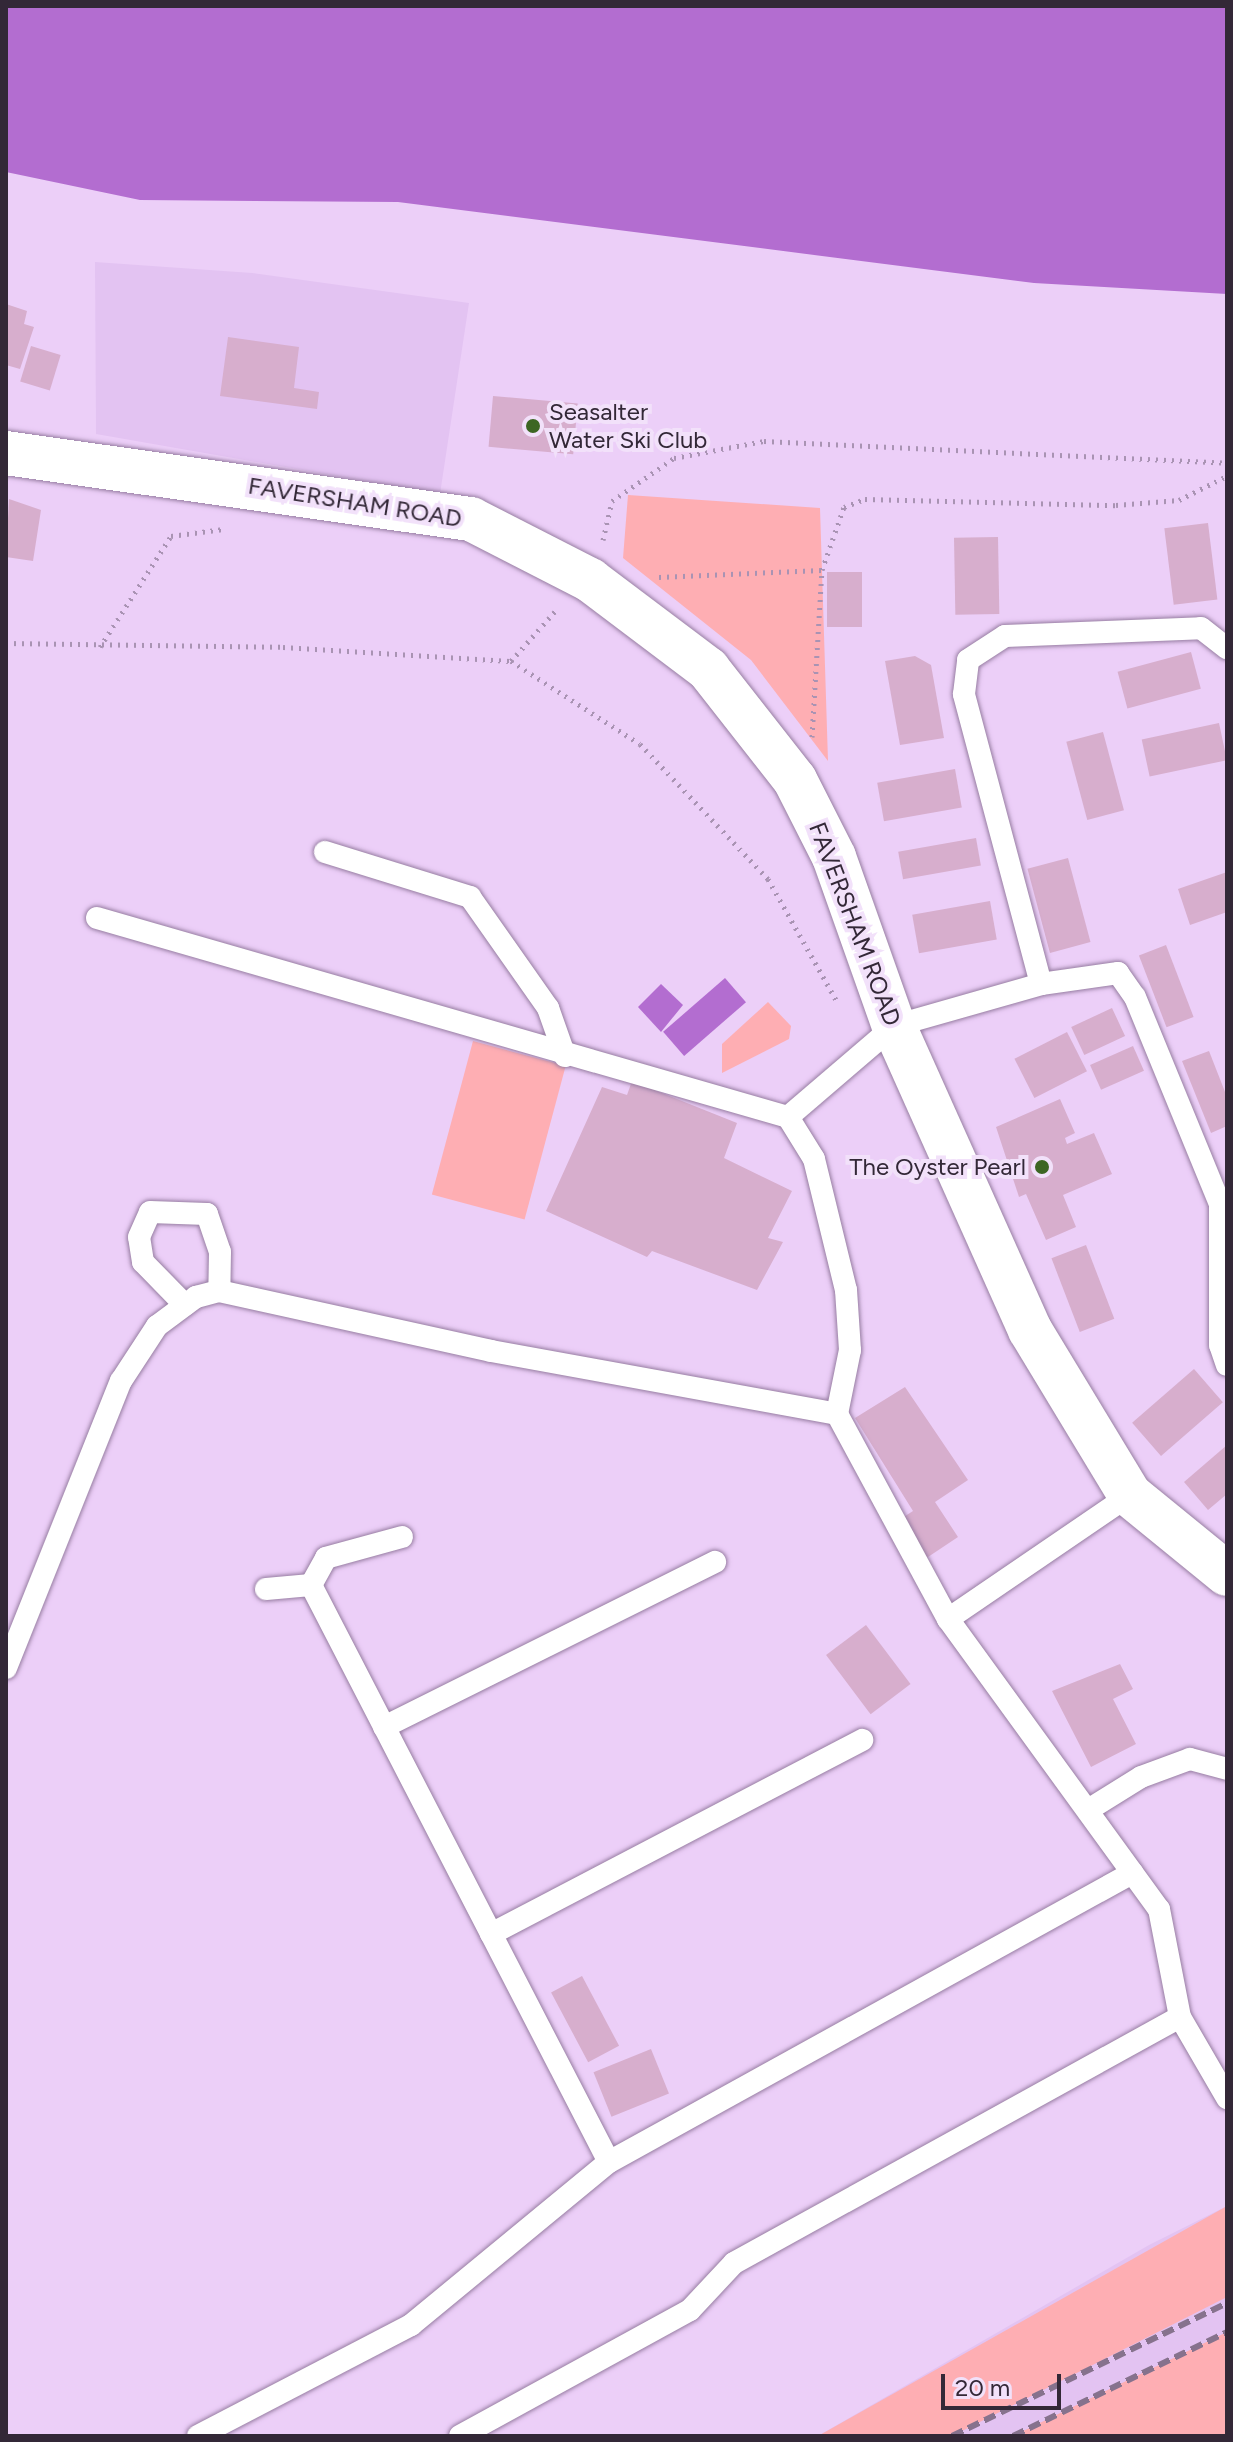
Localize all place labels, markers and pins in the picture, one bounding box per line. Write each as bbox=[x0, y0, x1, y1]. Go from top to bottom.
place label: Seasalter Water Ski Club bbox=[549, 398, 707, 454]
marker: Seasalter Water Ski Club bbox=[524, 417, 542, 435]
place label: The Oyster Pearl bbox=[849, 1153, 1026, 1181]
marker: The Oyster Pearl bbox=[1033, 1158, 1051, 1176]

